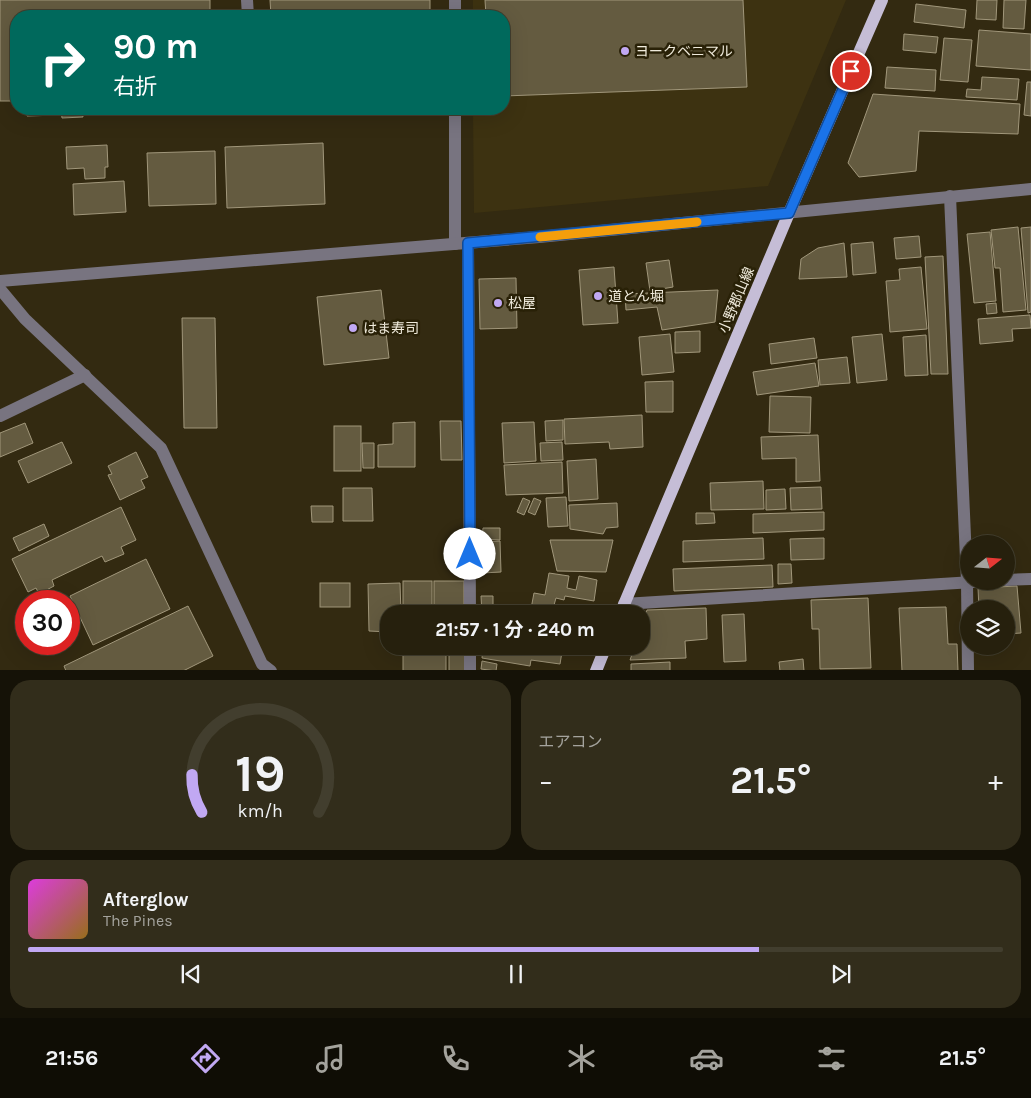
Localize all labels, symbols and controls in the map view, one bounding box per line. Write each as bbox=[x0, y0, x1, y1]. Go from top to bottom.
text: 90 m bbox=[113, 26, 199, 67]
icon: right bbox=[30, 30, 95, 95]
place label: ヨークベニマル bbox=[635, 43, 733, 60]
marker: ヨークベニマル bbox=[619, 45, 631, 57]
pin bbox=[830, 50, 872, 92]
icon: arrive bbox=[837, 57, 865, 85]
text: 右折 bbox=[113, 74, 157, 100]
street label: 小野郡山線 bbox=[715, 265, 758, 336]
place label: 道とん堀 bbox=[608, 288, 664, 305]
marker: 道とん堀 bbox=[592, 290, 604, 302]
place label: 松屋 bbox=[508, 295, 536, 312]
marker: 松屋 bbox=[492, 297, 504, 309]
place label: はま寿司 bbox=[363, 320, 419, 337]
marker: はま寿司 bbox=[347, 322, 359, 334]
position arrow bbox=[443, 527, 495, 579]
north arrow bbox=[960, 535, 1015, 590]
map controls bbox=[960, 535, 1015, 655]
speed limit sign: 30 bbox=[15, 590, 80, 655]
button: layers bbox=[960, 600, 1015, 655]
text: 21:57 · 1 分 · 240 m bbox=[435, 619, 595, 641]
text: エアコン bbox=[539, 732, 603, 751]
text: 19 bbox=[235, 743, 285, 804]
text: 21.5° bbox=[730, 758, 812, 803]
text: − bbox=[539, 764, 553, 797]
text: + bbox=[988, 764, 1003, 797]
text: km/h bbox=[238, 801, 283, 822]
text: Afterglow bbox=[103, 889, 189, 911]
text: The Pines bbox=[103, 911, 173, 930]
icon: previous bbox=[177, 960, 205, 988]
icon: pause bbox=[502, 960, 530, 988]
icon: next bbox=[827, 960, 855, 988]
icon: directions bbox=[188, 1041, 223, 1076]
icon: music bbox=[313, 1041, 348, 1076]
icon: phone bbox=[438, 1041, 473, 1076]
icon: climate bbox=[564, 1041, 599, 1076]
icon: car bbox=[689, 1041, 724, 1076]
icon: filters bbox=[814, 1041, 849, 1076]
text: 21:56 bbox=[45, 1045, 98, 1071]
text: 21.5° bbox=[939, 1045, 986, 1071]

